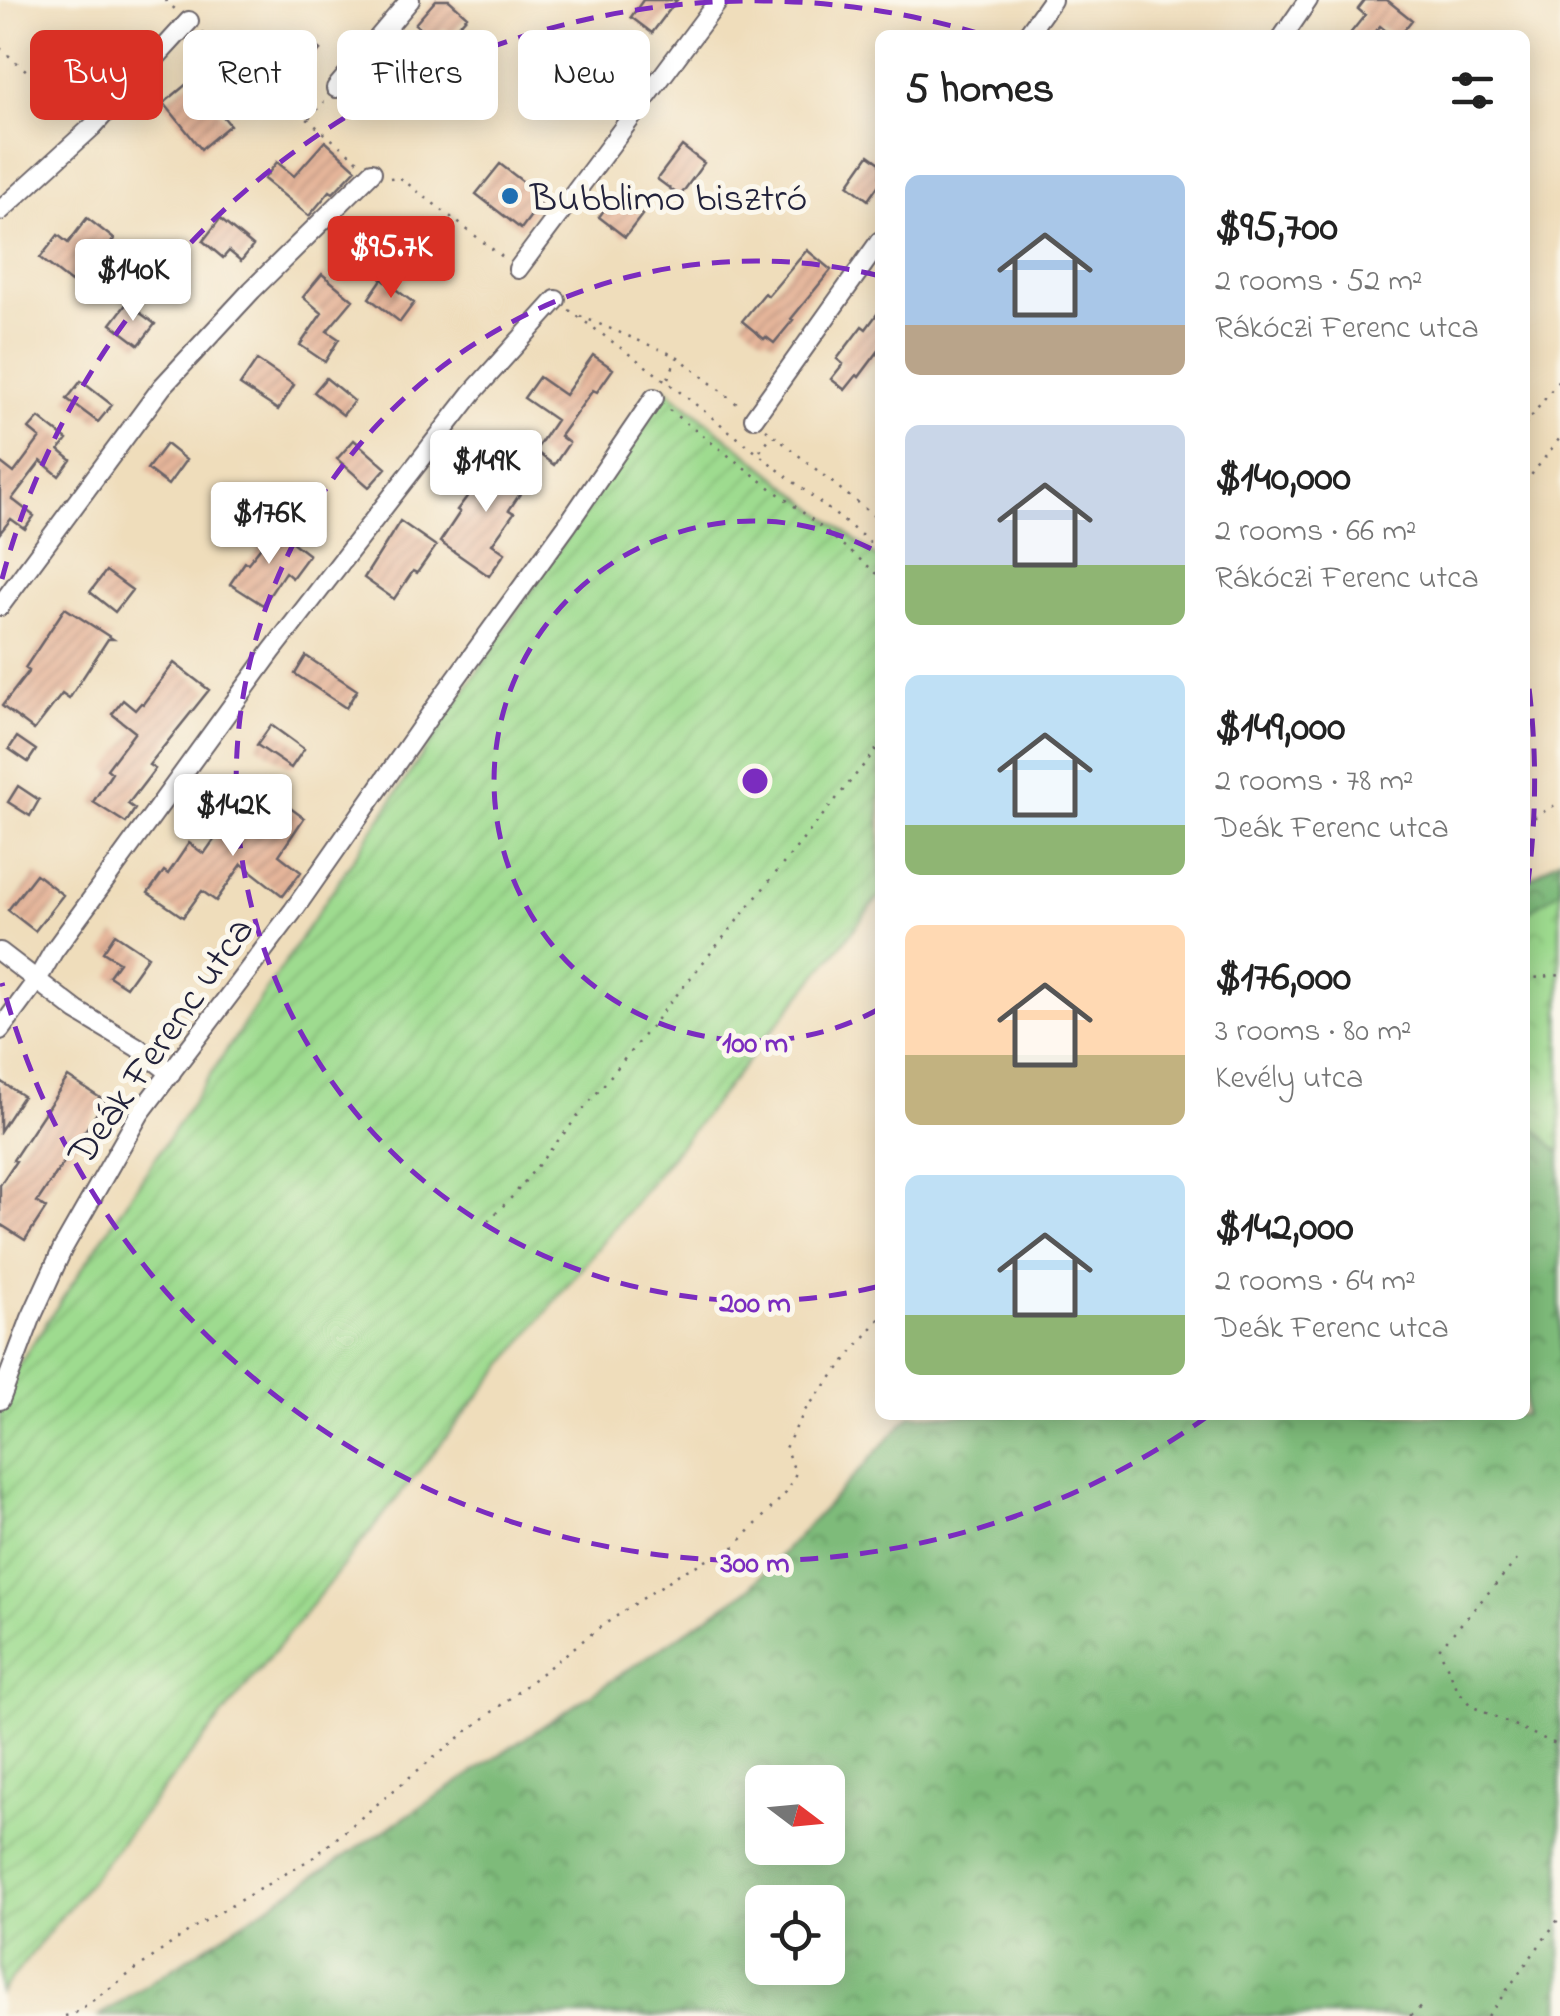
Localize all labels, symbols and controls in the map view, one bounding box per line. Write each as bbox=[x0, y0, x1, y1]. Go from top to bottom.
chip: Buy bbox=[30, 30, 163, 120]
chip: Rent bbox=[183, 30, 317, 120]
chip: Filters bbox=[337, 30, 498, 120]
chip: New bbox=[518, 30, 650, 120]
text: 5 homes bbox=[905, 60, 1054, 121]
icon: filters bbox=[1445, 63, 1500, 118]
place label: Bubblimo bisztró bbox=[529, 171, 807, 230]
marker: Bubblimo bisztró bbox=[499, 185, 521, 207]
text: $95,700 bbox=[1215, 198, 1338, 259]
icon: home bbox=[985, 215, 1105, 335]
pin: $95.7K bbox=[310, 216, 472, 301]
text: $95.7K bbox=[350, 225, 432, 272]
pin: $140K bbox=[63, 239, 203, 324]
text: $140K bbox=[97, 248, 169, 295]
text: 2 rooms · 52 m² bbox=[1215, 259, 1423, 306]
text: Rákóczi Ferenc utca bbox=[1215, 306, 1479, 353]
pin: $149K bbox=[416, 430, 556, 515]
text: $149K bbox=[452, 439, 520, 486]
text: $140,000 bbox=[1215, 448, 1351, 509]
icon: home bbox=[985, 465, 1105, 585]
pin: $176K bbox=[199, 482, 339, 567]
text: $176K bbox=[233, 491, 305, 538]
text: 2 rooms · 66 m² bbox=[1215, 509, 1417, 556]
text: Rákóczi Ferenc utca bbox=[1215, 556, 1479, 603]
text: $149,000 bbox=[1215, 698, 1345, 759]
icon: home bbox=[985, 715, 1105, 835]
text: 2 rooms · 78 m² bbox=[1215, 759, 1414, 806]
centre of rings bbox=[737, 763, 773, 799]
pin: $142K bbox=[163, 774, 303, 859]
text: $142K bbox=[196, 783, 270, 830]
text: Deák Ferenc utca bbox=[1215, 806, 1449, 853]
street label: Deák Ferenc utca bbox=[54, 906, 271, 1180]
text: $176,000 bbox=[1215, 948, 1351, 1009]
icon: home bbox=[985, 965, 1105, 1085]
text: 3 rooms · 80 m² bbox=[1215, 1009, 1412, 1056]
text: 100 m bbox=[722, 1023, 788, 1067]
text: Kevély utca bbox=[1215, 1056, 1363, 1103]
text: $142,000 bbox=[1215, 1198, 1354, 1259]
icon: home bbox=[985, 1215, 1105, 1335]
text: 2 rooms · 64 m² bbox=[1215, 1259, 1416, 1306]
text: 200 m bbox=[718, 1283, 791, 1327]
text: Deák Ferenc utca bbox=[1215, 1306, 1449, 1353]
text: 300 m bbox=[719, 1543, 790, 1587]
north arrow bbox=[745, 1765, 845, 1865]
map controls bbox=[745, 1765, 845, 1985]
button: locate bbox=[745, 1885, 845, 1985]

